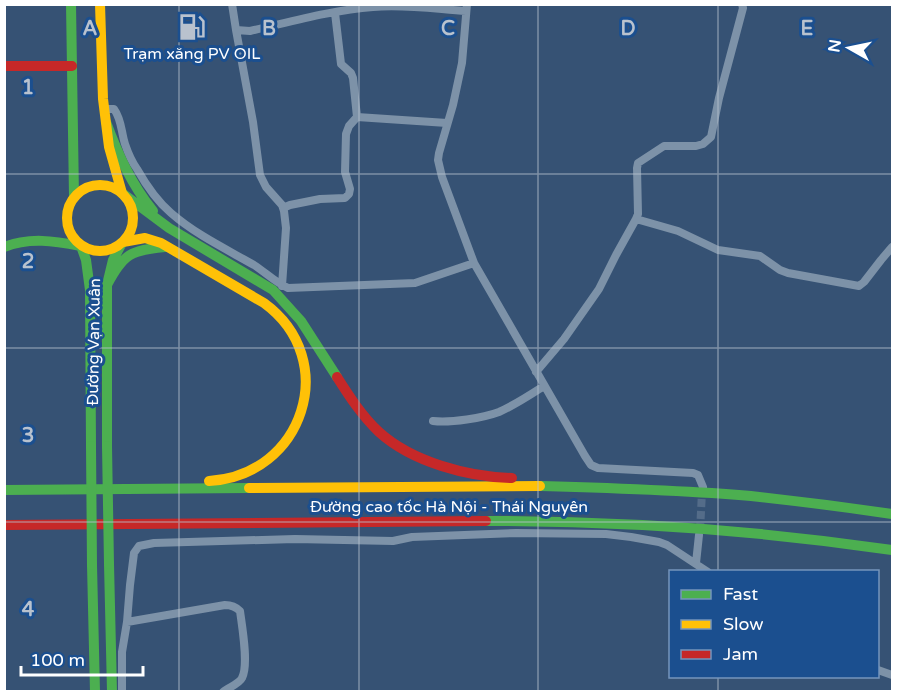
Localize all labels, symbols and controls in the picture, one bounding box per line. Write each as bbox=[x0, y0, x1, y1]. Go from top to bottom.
fuel station icon: Trạm xăng PV OIL bbox=[177, 12, 207, 42]
text: A bbox=[83, 17, 98, 41]
text: B bbox=[262, 17, 276, 41]
text: C bbox=[441, 17, 455, 41]
text: D bbox=[620, 17, 636, 41]
text: E bbox=[801, 17, 814, 41]
north arrow bbox=[819, 18, 879, 78]
text: N bbox=[824, 38, 846, 54]
place label: Trạm xăng PV OIL bbox=[123, 44, 261, 64]
text: 1 bbox=[22, 76, 34, 100]
text: 2 bbox=[22, 250, 34, 274]
street label: Đường Vạn Xuân bbox=[83, 278, 105, 406]
text: 3 bbox=[22, 424, 34, 448]
street label: Đường cao tốc Hà Nội - Thái Nguyên bbox=[310, 497, 588, 517]
legend bbox=[669, 570, 879, 678]
text: Fast bbox=[723, 583, 758, 605]
text: 4 bbox=[22, 598, 35, 622]
text: Slow bbox=[723, 613, 764, 635]
scale bar bbox=[21, 639, 142, 677]
text: Jam bbox=[723, 643, 758, 665]
text: 100 m bbox=[30, 649, 85, 671]

